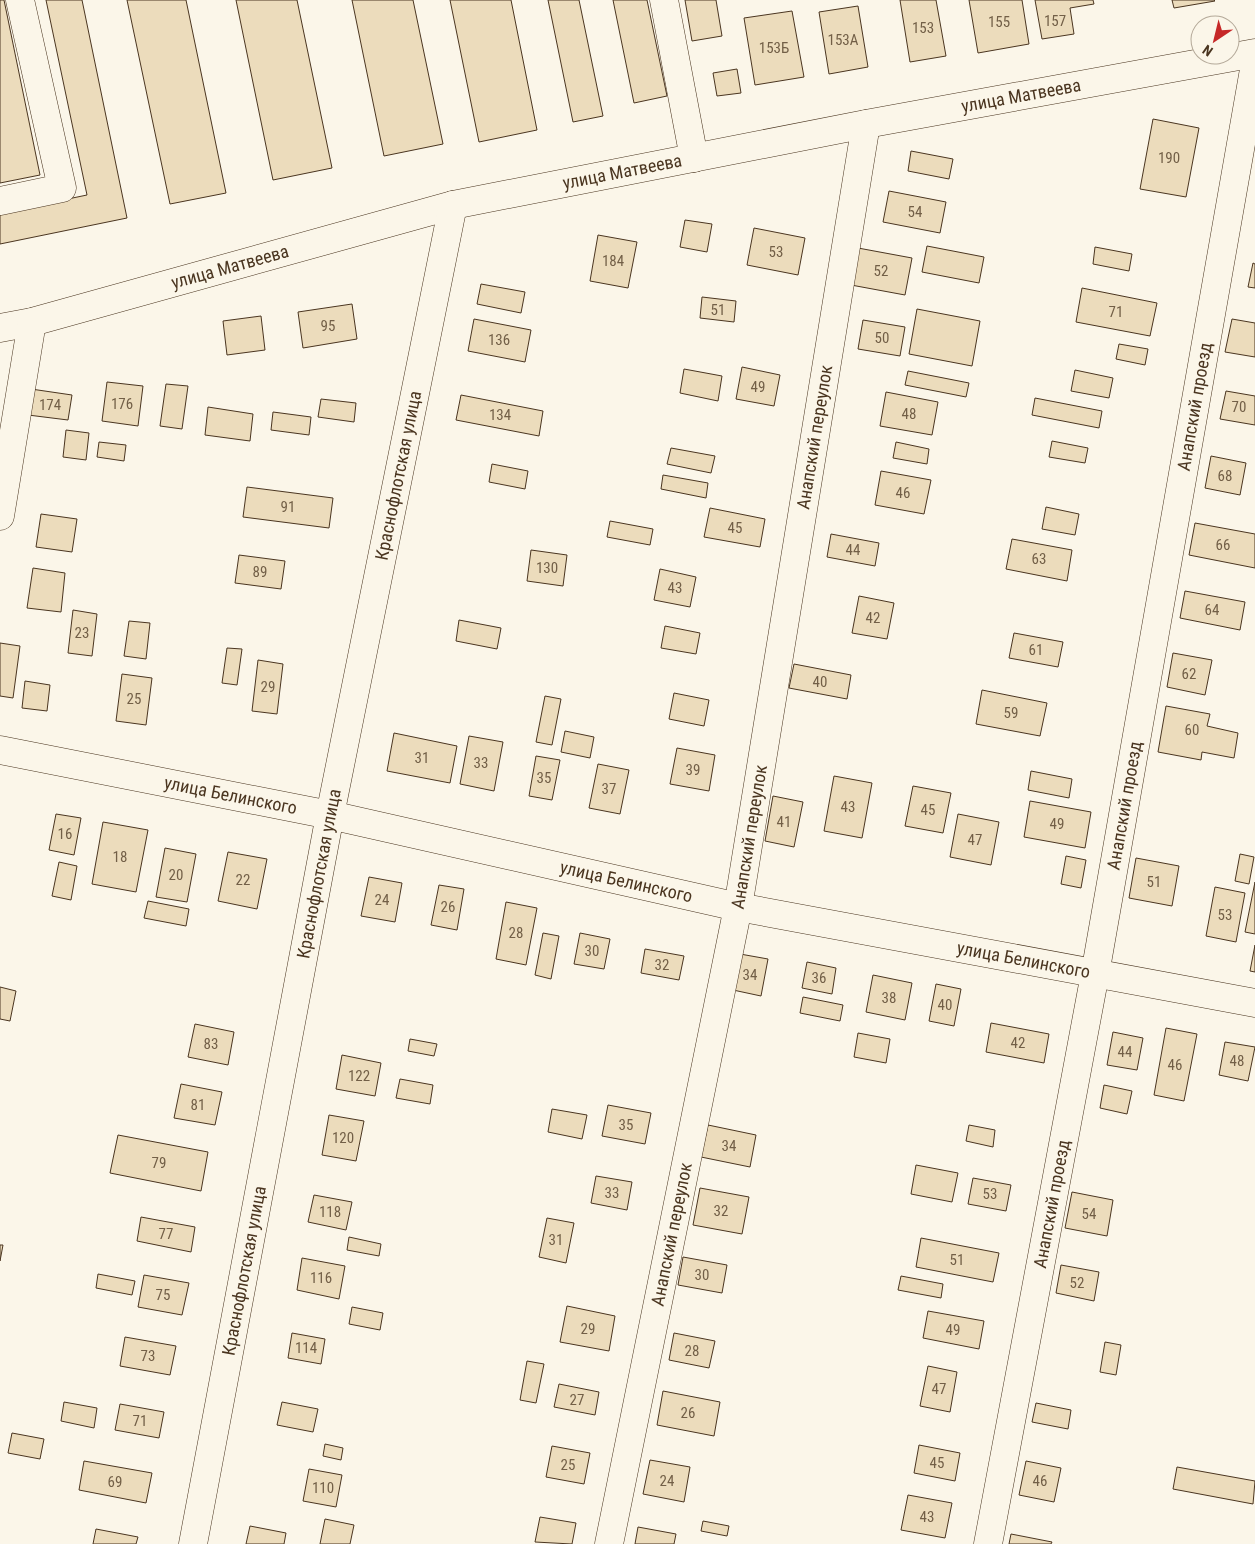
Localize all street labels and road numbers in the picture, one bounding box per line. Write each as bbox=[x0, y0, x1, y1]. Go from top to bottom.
street label: улица Матвеева bbox=[960, 74, 1082, 116]
street label: улица Матвеева bbox=[561, 149, 684, 193]
street label: улица Матвеева bbox=[169, 240, 291, 293]
street label: Анапский проезд bbox=[1173, 340, 1216, 472]
street label: Анапский переулок bbox=[792, 363, 836, 511]
street label: Краснофлотская улица bbox=[371, 389, 425, 562]
street label: Анапский проезд bbox=[1103, 739, 1146, 871]
street label: Анапский переулок bbox=[727, 763, 771, 910]
street label: улица Белинского bbox=[162, 772, 299, 818]
street label: Краснофлотская улица bbox=[292, 787, 345, 960]
street label: улица Белинского bbox=[558, 856, 694, 906]
street label: улица Белинского bbox=[955, 937, 1092, 982]
street label: Анапский проезд bbox=[1029, 1138, 1074, 1270]
street label: Анапский переулок bbox=[646, 1160, 696, 1308]
street label: Краснофлотская улица bbox=[218, 1184, 270, 1357]

